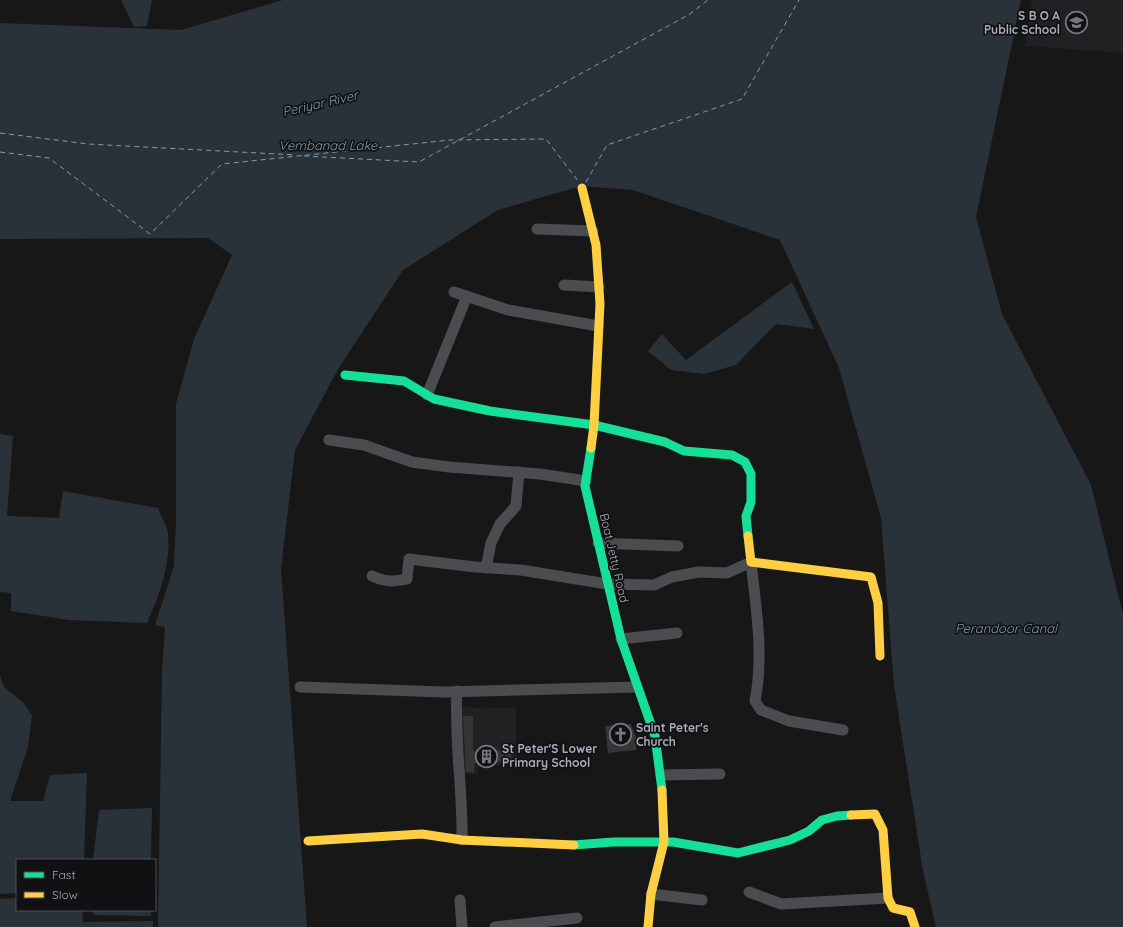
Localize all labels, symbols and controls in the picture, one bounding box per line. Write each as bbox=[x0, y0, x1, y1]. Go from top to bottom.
place label: S B O A Public School bbox=[984, 8, 1060, 37]
school or university icon: S B O A Public School bbox=[1063, 10, 1089, 36]
water label: Periyar River bbox=[281, 86, 361, 119]
water label: Vembanad Lake bbox=[279, 137, 378, 153]
street label: Boat Jetty Road bbox=[597, 512, 632, 604]
water label: Perandoor Canal bbox=[955, 620, 1059, 636]
place label: Saint Peter's Church bbox=[636, 720, 709, 749]
church icon: Saint Peter's Church bbox=[608, 722, 634, 748]
place label: St Peter'S Lower Primary School bbox=[502, 741, 598, 770]
building icon: St Peter'S Lower Primary School bbox=[473, 743, 499, 769]
legend bbox=[16, 859, 156, 911]
text: Fast bbox=[52, 867, 76, 882]
text: Slow bbox=[52, 887, 78, 902]

